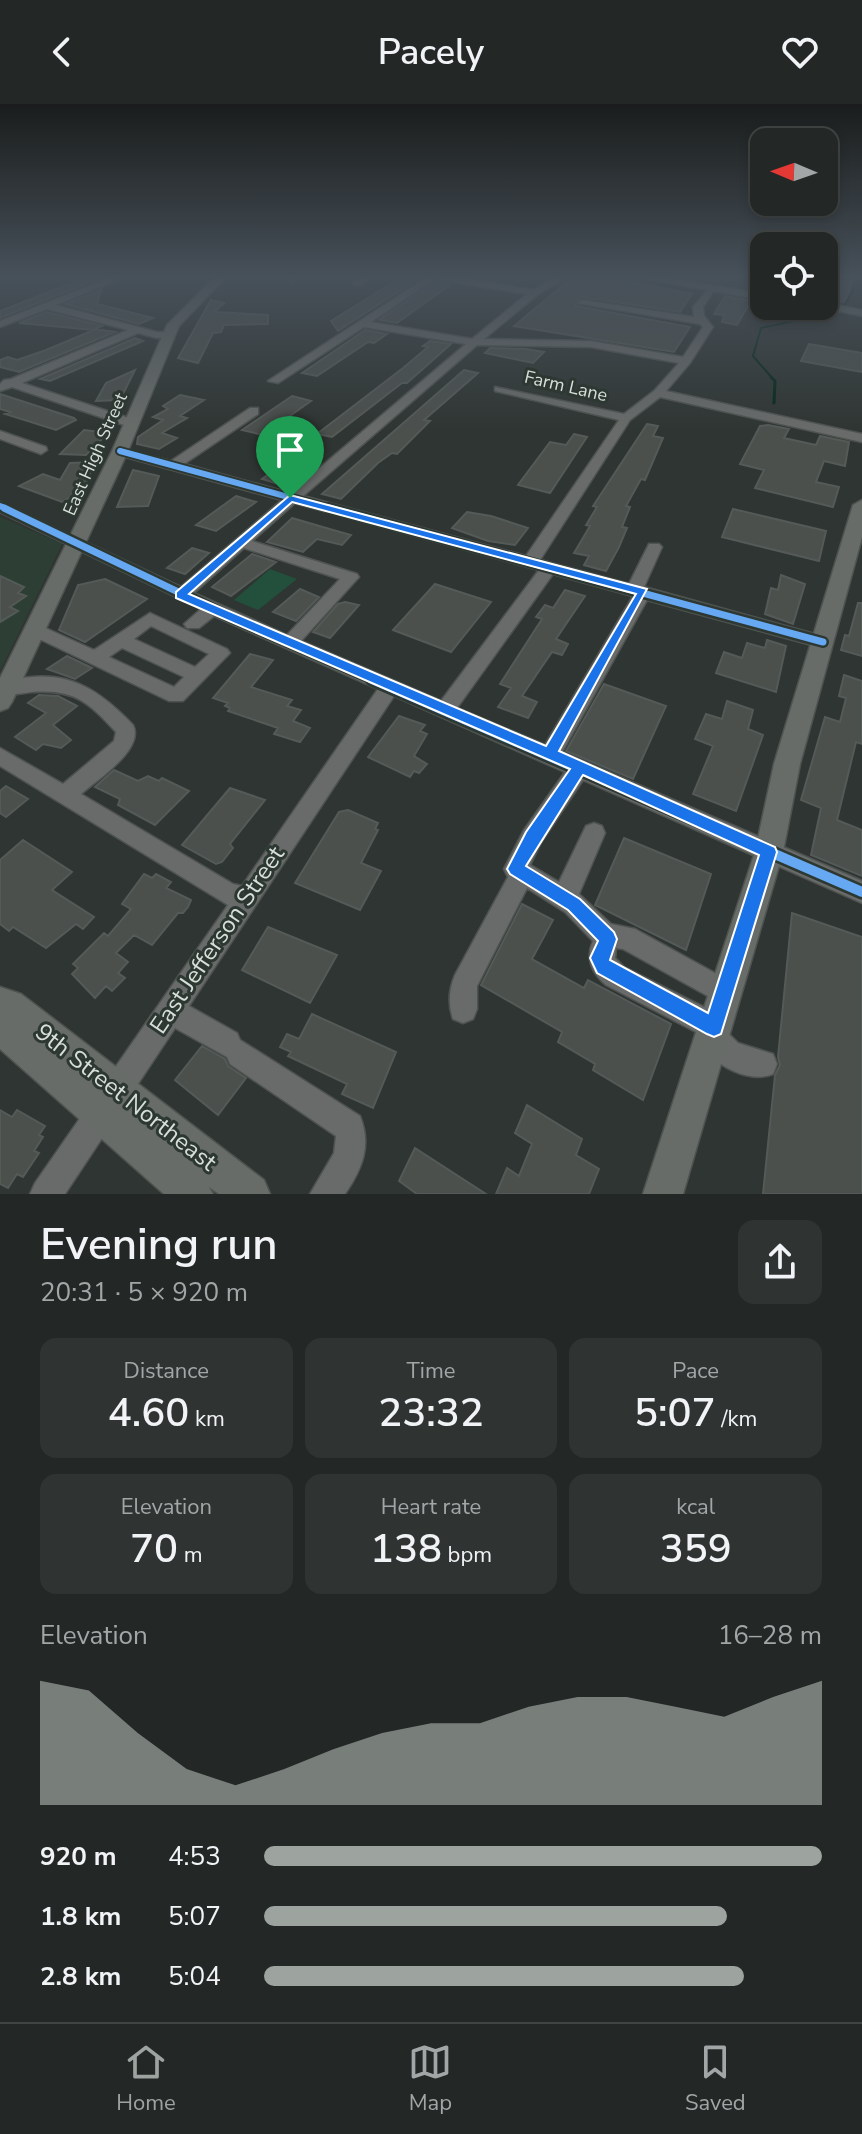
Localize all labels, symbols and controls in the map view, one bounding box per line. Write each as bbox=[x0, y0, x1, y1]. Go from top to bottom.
text: Pacely bbox=[378, 28, 484, 77]
icon: back bbox=[40, 30, 84, 74]
icon: heart bbox=[778, 30, 822, 74]
north arrow bbox=[750, 128, 838, 216]
map controls bbox=[750, 128, 838, 320]
button: locate bbox=[750, 232, 838, 320]
street label: Farm Lane bbox=[522, 365, 610, 407]
street label: East High Street bbox=[57, 388, 133, 519]
pin bbox=[256, 416, 324, 498]
icon: arrive bbox=[268, 428, 312, 472]
street label: East Jefferson Street bbox=[142, 839, 292, 1040]
street label: 9th Street Northeast bbox=[29, 1016, 224, 1178]
text: Evening run bbox=[40, 1215, 278, 1275]
button: share bbox=[738, 1220, 822, 1304]
text: 20:31 · 5 × 920 m bbox=[40, 1275, 248, 1310]
text: Distance bbox=[124, 1356, 209, 1386]
text: Time bbox=[407, 1356, 455, 1386]
text: Pace bbox=[672, 1356, 719, 1386]
text: 4.60 bbox=[108, 1386, 189, 1440]
text: 23:32 bbox=[378, 1386, 484, 1440]
text: 5:07 bbox=[634, 1386, 716, 1440]
text: km bbox=[189, 1404, 225, 1434]
text: /km bbox=[716, 1404, 757, 1434]
text: Elevation bbox=[121, 1492, 212, 1522]
text: Heart rate bbox=[381, 1492, 481, 1522]
text: kcal bbox=[676, 1492, 715, 1522]
text: 70 bbox=[130, 1522, 178, 1576]
text: 138 bbox=[370, 1522, 442, 1576]
text: 359 bbox=[660, 1522, 732, 1576]
text: m bbox=[178, 1540, 203, 1570]
text: bpm bbox=[442, 1540, 492, 1570]
text: Elevation bbox=[40, 1618, 148, 1653]
text: 16–28 m bbox=[718, 1618, 822, 1653]
text: 920 m bbox=[40, 1839, 117, 1874]
text: 4:53 bbox=[168, 1839, 221, 1874]
text: 1.8 km bbox=[40, 1899, 121, 1934]
text: 5:07 bbox=[168, 1899, 221, 1934]
text: 2.8 km bbox=[40, 1959, 121, 1994]
text: 5:04 bbox=[168, 1959, 221, 1994]
tab: Home bbox=[116, 2040, 176, 2118]
tab: Map bbox=[408, 2040, 452, 2118]
tab: Saved bbox=[685, 2040, 746, 2118]

